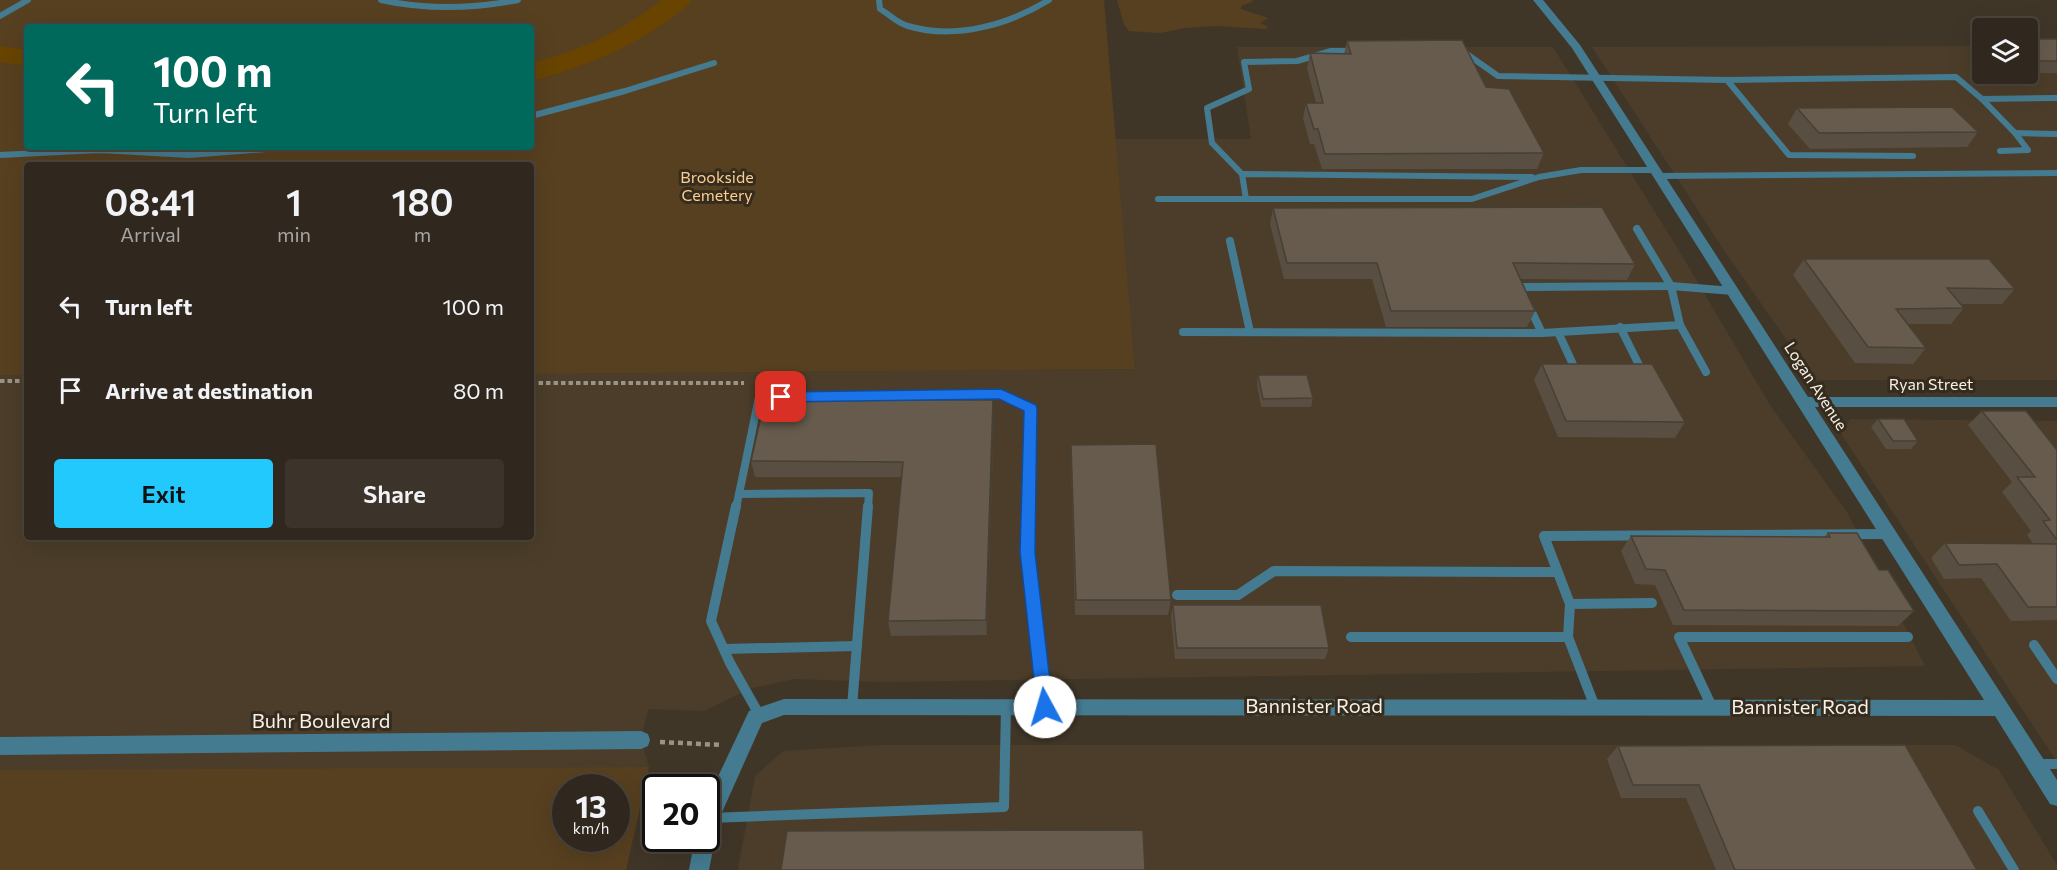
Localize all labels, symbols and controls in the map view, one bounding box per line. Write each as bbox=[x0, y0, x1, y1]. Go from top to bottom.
map controls bbox=[1972, 18, 2038, 84]
button: layers bbox=[1972, 18, 2038, 84]
text: 100 m bbox=[153, 44, 273, 96]
icon: left bbox=[54, 48, 132, 126]
text: Turn left bbox=[153, 96, 257, 129]
park label: Brookside Cemetery bbox=[680, 167, 754, 204]
text: 08:41 bbox=[105, 179, 196, 223]
text: 1 bbox=[286, 179, 302, 223]
text: 180 bbox=[392, 179, 453, 223]
text: Arrival bbox=[120, 222, 181, 246]
text: min bbox=[277, 222, 311, 246]
text: m bbox=[414, 222, 431, 246]
icon: left bbox=[54, 290, 87, 323]
text: Turn left bbox=[105, 293, 192, 320]
text: 100 m bbox=[442, 293, 504, 320]
street label: Logan Avenue bbox=[1781, 338, 1852, 433]
pin bbox=[755, 371, 806, 422]
icon: arrive bbox=[54, 374, 87, 407]
street label: Ryan Street bbox=[1889, 374, 1974, 393]
text: Arrive at destination bbox=[105, 377, 313, 404]
text: 80 m bbox=[453, 377, 504, 404]
icon: arrive bbox=[764, 380, 797, 413]
button: Exit bbox=[54, 459, 273, 528]
button: Share bbox=[285, 459, 504, 528]
position arrow bbox=[1013, 675, 1077, 739]
street label: Bannister Road bbox=[1245, 693, 1383, 717]
street label: Bannister Road bbox=[1731, 694, 1869, 718]
street label: Buhr Boulevard bbox=[252, 708, 390, 732]
speed limit sign: 20 bbox=[642, 774, 720, 852]
text: 13 bbox=[575, 787, 607, 824]
text: km/h bbox=[573, 819, 609, 837]

